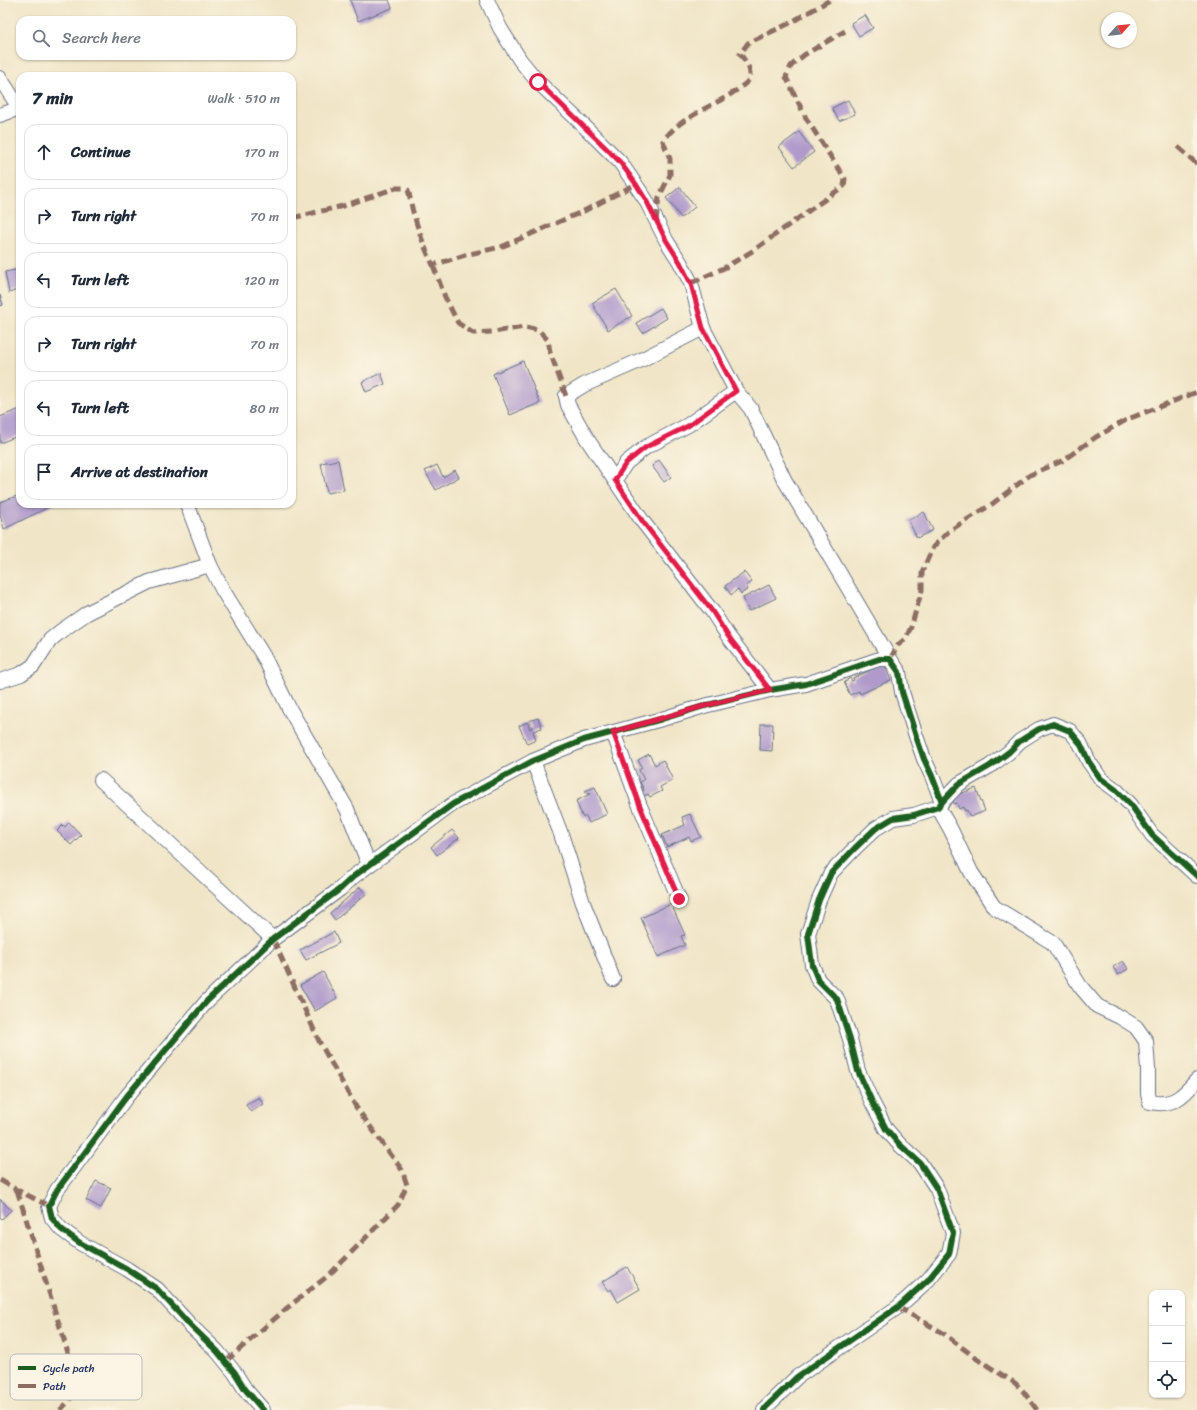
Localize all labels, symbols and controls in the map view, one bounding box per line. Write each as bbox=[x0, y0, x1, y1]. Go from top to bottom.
north arrow bbox=[1101, 12, 1137, 48]
search box bbox=[16, 16, 296, 60]
text: Search here bbox=[62, 25, 141, 51]
icon: search bbox=[30, 27, 52, 49]
route start bbox=[529, 73, 547, 91]
text: 7 min bbox=[32, 83, 73, 113]
text: Walk · 510 m bbox=[207, 87, 280, 110]
text: Continue bbox=[71, 139, 131, 165]
icon: ahead bbox=[33, 141, 55, 163]
text: 170 m bbox=[244, 141, 279, 164]
text: Turn right bbox=[71, 203, 136, 229]
icon: right bbox=[33, 205, 55, 227]
text: 70 m bbox=[250, 205, 279, 228]
text: Turn left bbox=[71, 267, 129, 293]
icon: left bbox=[33, 269, 55, 291]
text: 120 m bbox=[244, 269, 279, 292]
text: Turn right bbox=[71, 331, 136, 357]
icon: right bbox=[33, 333, 55, 355]
text: 70 m bbox=[250, 333, 279, 356]
text: Turn left bbox=[71, 395, 129, 421]
icon: left bbox=[33, 397, 55, 419]
text: 80 m bbox=[250, 397, 279, 420]
text: Arrive at destination bbox=[71, 459, 208, 485]
icon: arrive bbox=[33, 461, 55, 483]
route end bbox=[670, 890, 688, 908]
map controls bbox=[1149, 1290, 1185, 1398]
button: + bbox=[1149, 1290, 1185, 1326]
button: − bbox=[1149, 1326, 1185, 1362]
legend bbox=[10, 1354, 142, 1400]
text: Cycle path bbox=[43, 1359, 95, 1378]
button: locate bbox=[1149, 1362, 1185, 1398]
text: Path bbox=[43, 1377, 66, 1396]

